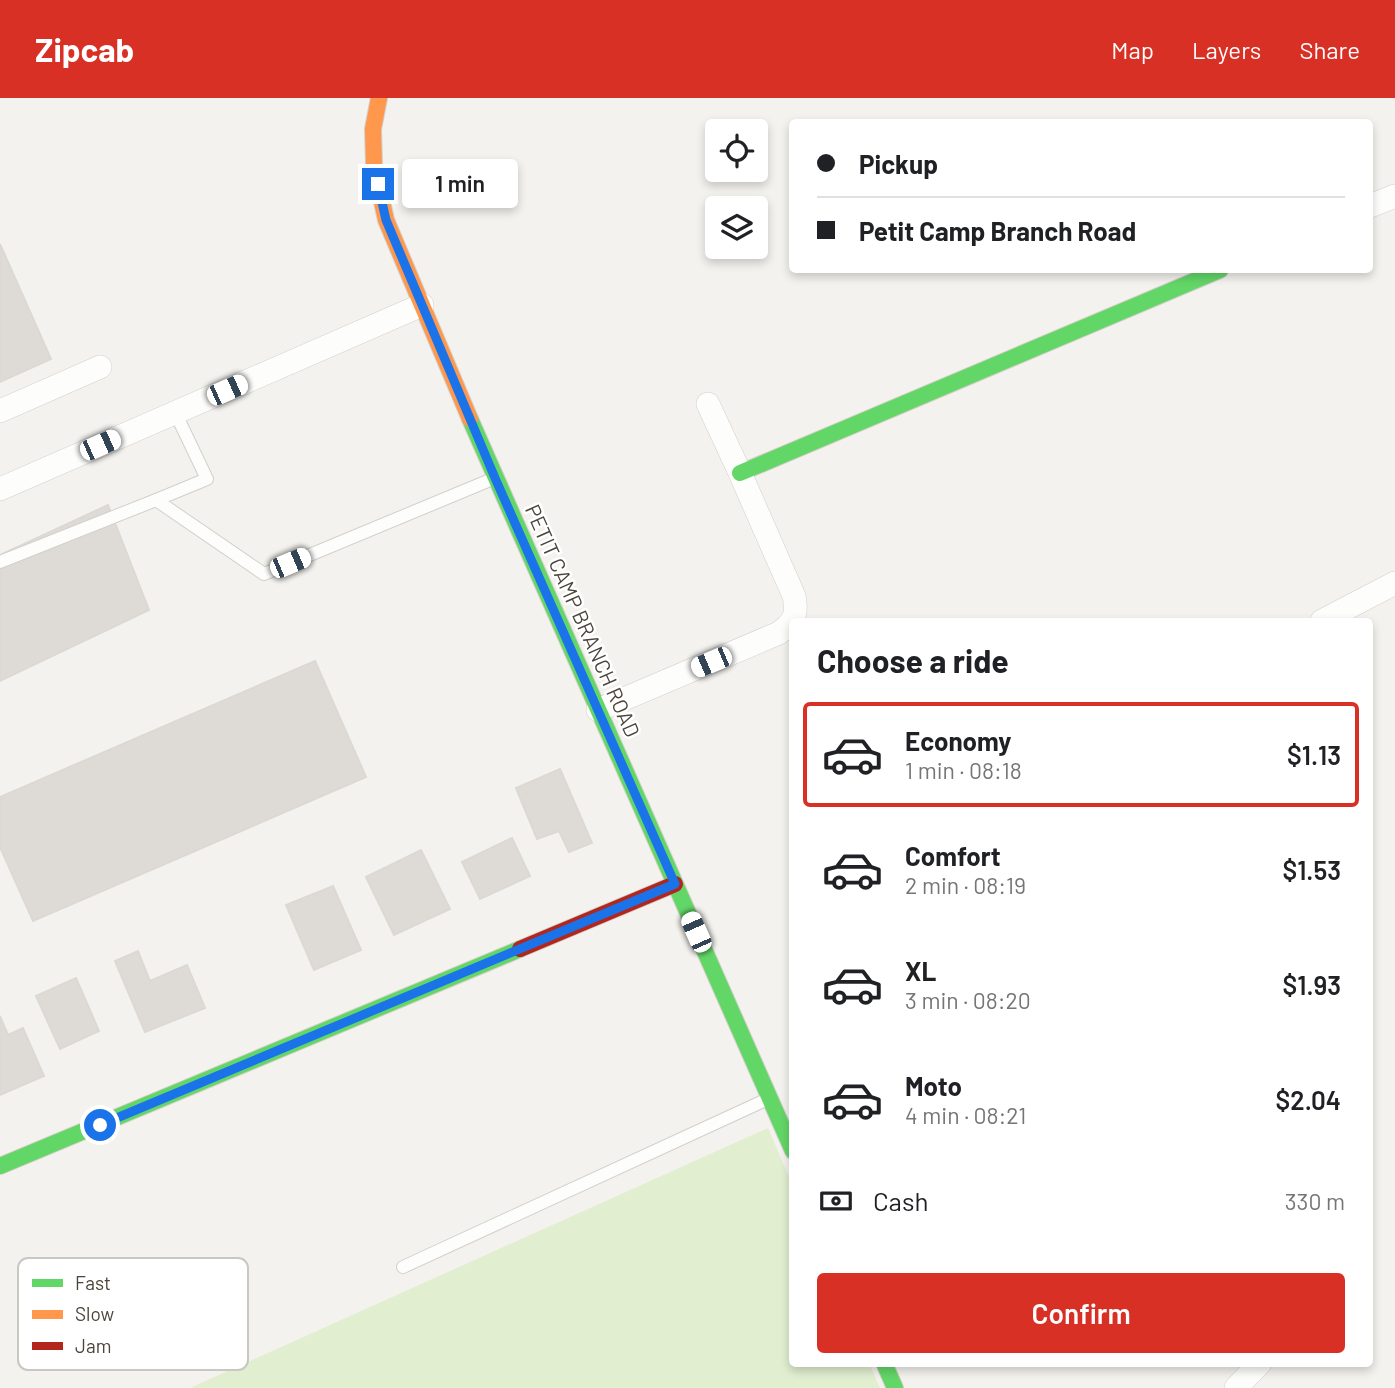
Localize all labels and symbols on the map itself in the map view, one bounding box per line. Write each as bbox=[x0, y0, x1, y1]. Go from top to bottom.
callout: 1 min bbox=[402, 160, 518, 208]
route end bbox=[362, 168, 394, 200]
car bbox=[204, 372, 251, 408]
car bbox=[77, 427, 124, 463]
street label: PETIT CAMP BRANCH ROAD bbox=[521, 500, 646, 741]
car bbox=[267, 545, 314, 581]
car bbox=[688, 644, 735, 680]
car bbox=[678, 909, 715, 955]
route start bbox=[84, 1109, 116, 1141]
legend bbox=[18, 1258, 248, 1370]
text: Fast bbox=[75, 1271, 111, 1294]
text: Slow bbox=[75, 1302, 114, 1325]
text: Jam bbox=[75, 1334, 111, 1357]

